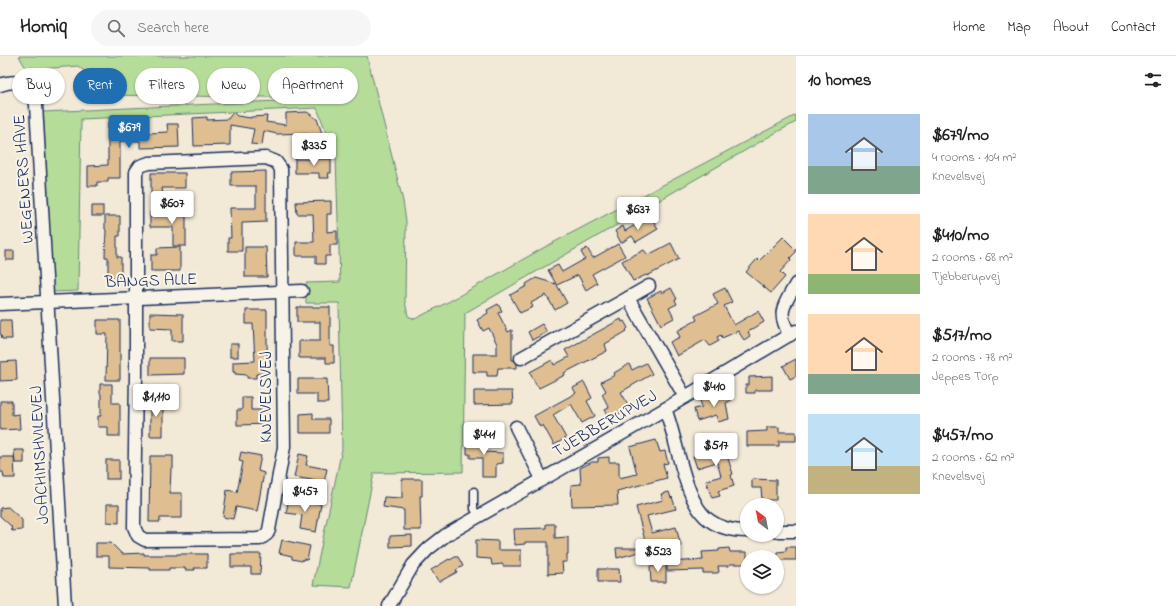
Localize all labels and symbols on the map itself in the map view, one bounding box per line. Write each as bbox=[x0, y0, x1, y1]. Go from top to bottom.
street label: WEGENERS HAVE bbox=[7, 114, 41, 244]
pin: $679 bbox=[105, 115, 153, 149]
pin: $335 bbox=[290, 133, 338, 167]
pin: $607 bbox=[148, 191, 196, 225]
pin: $637 bbox=[614, 197, 662, 231]
street label: BANGS ALLE bbox=[103, 267, 198, 295]
street label: KNEVELSVEJ bbox=[254, 351, 279, 443]
pin: $410 bbox=[690, 374, 738, 408]
pin: $1,110 bbox=[123, 384, 189, 418]
street label: TJEBBERUPVEJ bbox=[548, 384, 662, 464]
street label: JOACHIMSHVILEVEJ bbox=[24, 385, 56, 525]
pin: $441 bbox=[460, 422, 508, 456]
pin: $517 bbox=[692, 433, 740, 467]
pin: $457 bbox=[281, 479, 329, 513]
north arrow bbox=[740, 498, 784, 542]
pin: $523 bbox=[634, 539, 682, 573]

